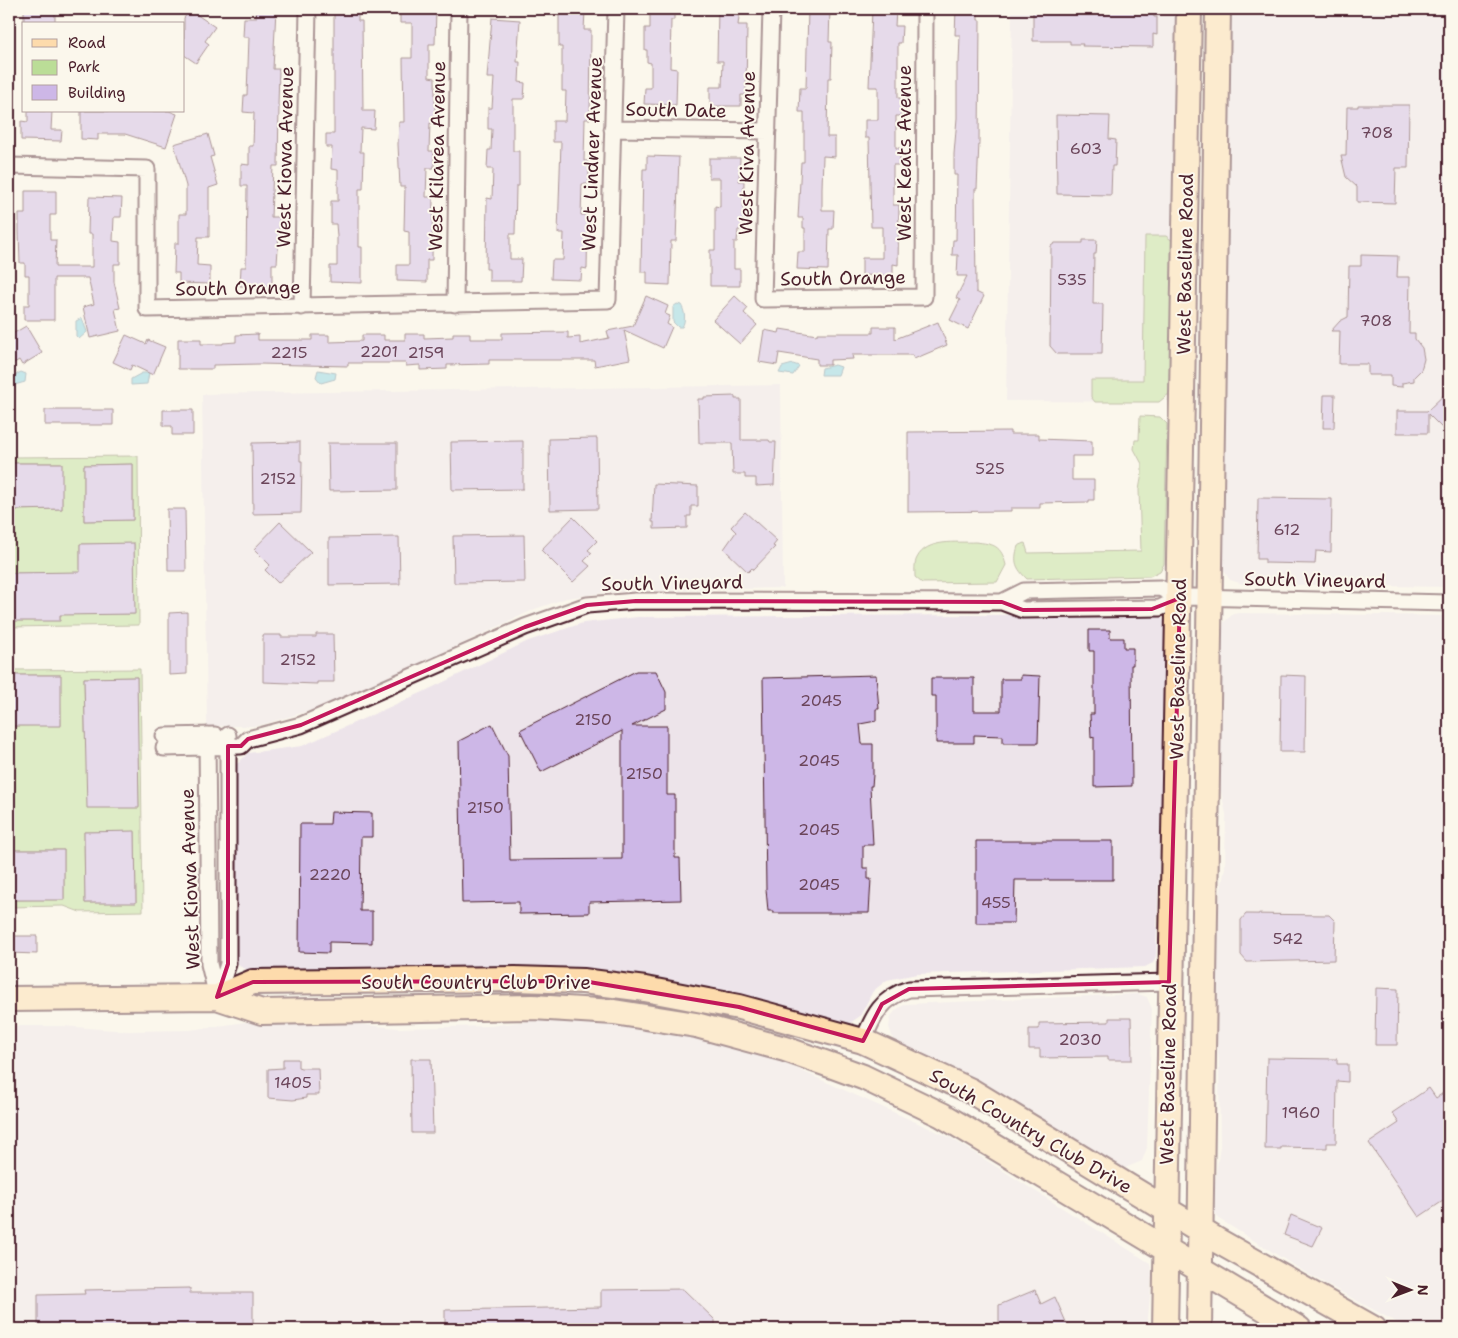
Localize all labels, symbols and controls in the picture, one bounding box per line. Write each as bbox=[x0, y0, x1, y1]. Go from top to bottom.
legend bbox=[22, 22, 185, 112]
text: Road bbox=[68, 33, 106, 53]
street label: West Lindner Avenue bbox=[576, 56, 608, 252]
text: Park bbox=[68, 57, 100, 77]
street label: West Kilarea Avenue bbox=[423, 61, 451, 251]
street label: West Keats Avenue bbox=[892, 65, 917, 241]
street label: West Kiowa Avenue bbox=[271, 66, 299, 248]
street label: West Kiva Avenue bbox=[733, 71, 761, 235]
text: Building bbox=[68, 83, 125, 103]
street label: South Date bbox=[625, 97, 727, 123]
house number: 708 bbox=[1361, 122, 1394, 143]
house number: 603 bbox=[1070, 138, 1102, 159]
street label: West Baseline Road bbox=[1171, 173, 1199, 355]
street label: South Orange bbox=[780, 264, 906, 292]
house number: 535 bbox=[1057, 269, 1087, 290]
street label: South Orange bbox=[175, 274, 301, 302]
house number: 708 bbox=[1360, 310, 1393, 331]
house number: 2201 bbox=[360, 341, 398, 362]
house number: 2215 bbox=[270, 342, 308, 363]
house number: 2159 bbox=[407, 342, 445, 363]
house number: 525 bbox=[975, 458, 1005, 479]
house number: 2152 bbox=[259, 468, 297, 489]
house number: 612 bbox=[1273, 519, 1301, 540]
street label: South Vineyard bbox=[1244, 566, 1386, 594]
street label: South Vineyard bbox=[601, 569, 743, 597]
street label: West Baseline Road bbox=[1164, 578, 1192, 760]
house number: 2152 bbox=[279, 649, 317, 670]
house number: 2045 bbox=[800, 690, 842, 711]
house number: 2150 bbox=[574, 709, 612, 730]
house number: 2045 bbox=[798, 750, 840, 771]
house number: 2150 bbox=[625, 763, 663, 784]
street label: West Kiowa Avenue bbox=[174, 788, 206, 970]
house number: 2150 bbox=[466, 797, 504, 818]
house number: 2045 bbox=[798, 819, 840, 840]
house number: 2220 bbox=[309, 864, 351, 885]
house number: 2045 bbox=[798, 874, 840, 895]
house number: 455 bbox=[981, 892, 1011, 913]
house number: 542 bbox=[1273, 928, 1303, 949]
street label: South Country Club Drive bbox=[361, 970, 591, 995]
street label: West Baseline Road bbox=[1154, 983, 1182, 1165]
house number: 2030 bbox=[1058, 1029, 1102, 1050]
street label: South Country Club Drive bbox=[925, 1063, 1137, 1199]
house number: 1405 bbox=[274, 1072, 312, 1093]
house number: 1960 bbox=[1282, 1102, 1320, 1123]
north arrow bbox=[1386, 1266, 1436, 1316]
text: N bbox=[1414, 1285, 1432, 1296]

